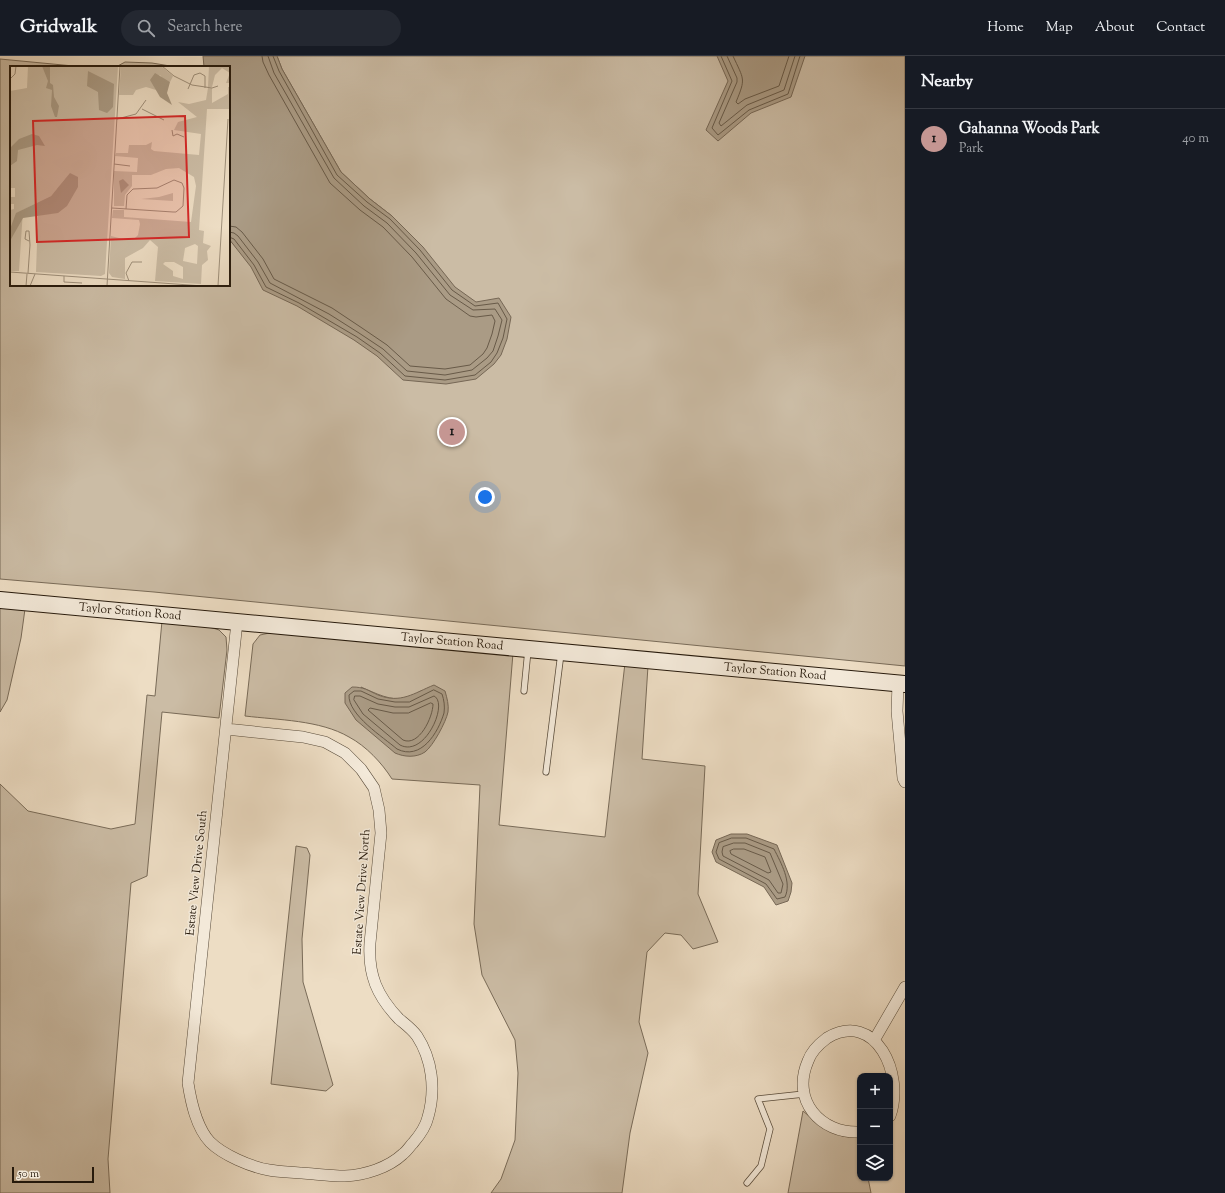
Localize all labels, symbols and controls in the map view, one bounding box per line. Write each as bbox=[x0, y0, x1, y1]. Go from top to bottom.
search box bbox=[121, 10, 401, 46]
text: Gridwalk bbox=[20, 14, 97, 41]
icon: search bbox=[135, 17, 157, 39]
text: Search here bbox=[167, 17, 243, 38]
text: Home bbox=[987, 18, 1024, 38]
text: Map bbox=[1046, 18, 1073, 38]
text: About bbox=[1095, 18, 1134, 38]
text: Contact bbox=[1156, 18, 1205, 38]
inset map bbox=[10, 66, 230, 286]
text: Nearby bbox=[921, 70, 973, 94]
text: Gahanna Woods Park bbox=[959, 119, 1100, 140]
text: 1 bbox=[932, 130, 936, 148]
text: 40 m bbox=[1182, 130, 1209, 148]
text: Park bbox=[959, 140, 984, 158]
pin: 1 bbox=[439, 417, 465, 447]
your location bbox=[475, 487, 495, 507]
street label: Taylor Station Road bbox=[78, 599, 182, 625]
street label: Taylor Station Road bbox=[400, 629, 504, 655]
street label: Taylor Station Road bbox=[723, 659, 827, 685]
street label: Estate View Drive South bbox=[181, 809, 213, 937]
street label: Estate View Drive North bbox=[349, 828, 375, 956]
map controls bbox=[857, 1073, 893, 1181]
button: + bbox=[857, 1073, 893, 1109]
button: − bbox=[857, 1109, 893, 1145]
button: layers bbox=[857, 1145, 893, 1181]
scale bar bbox=[12, 1165, 94, 1184]
text: 50 m bbox=[18, 1166, 39, 1182]

